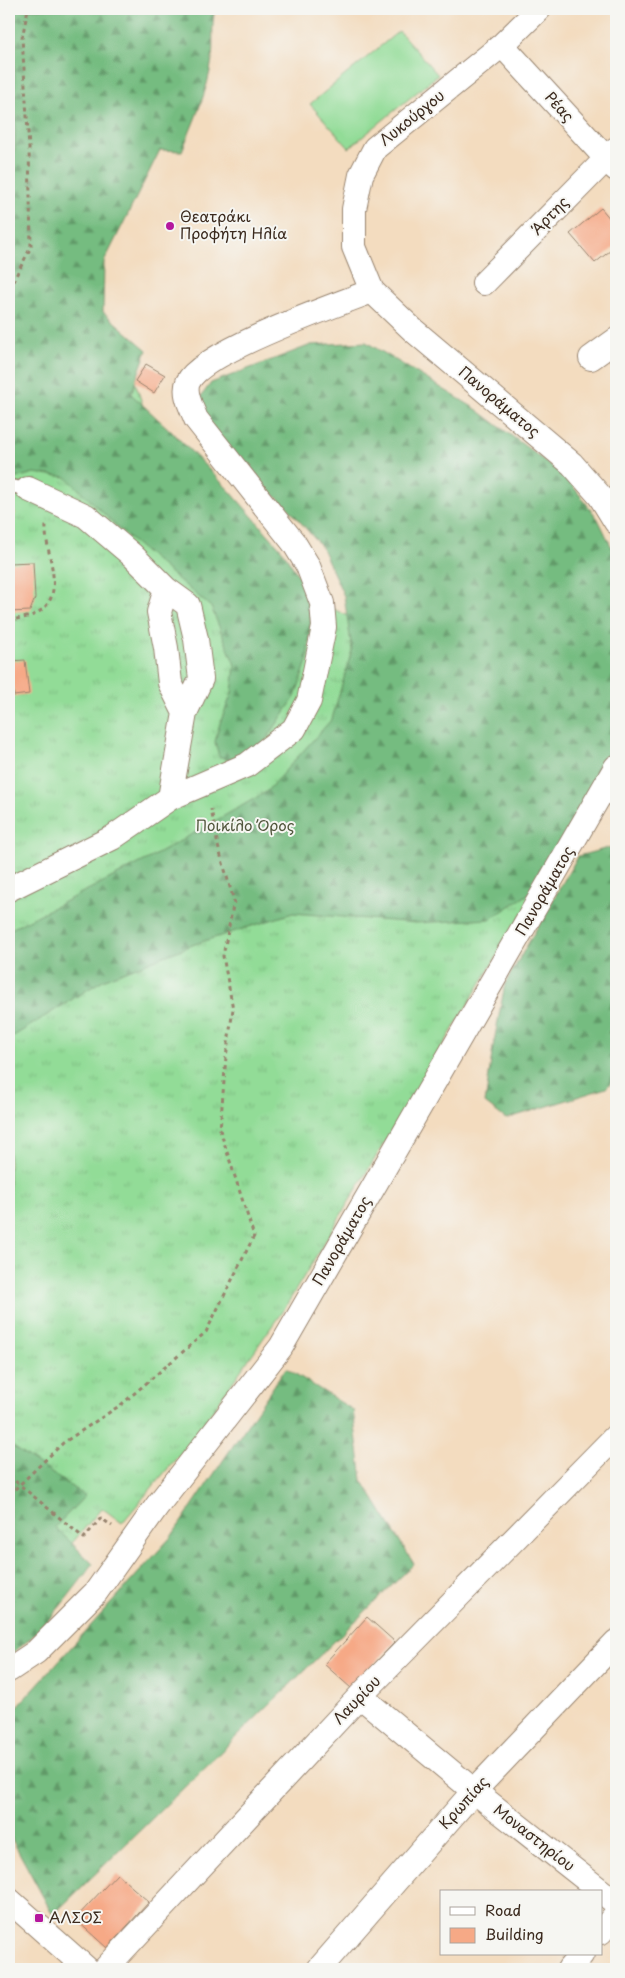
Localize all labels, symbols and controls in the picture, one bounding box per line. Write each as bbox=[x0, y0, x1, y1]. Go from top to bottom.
street label: Λυκούργου bbox=[373, 83, 449, 150]
street label: Ρέας bbox=[540, 86, 580, 126]
street label: Άρτης bbox=[525, 190, 573, 239]
place label: Θεατράκι Προφήτη Ηλία bbox=[180, 204, 287, 244]
marker: Θεατράκι Προφήτη Ηλία bbox=[164, 220, 176, 232]
street label: Πανοράματος bbox=[454, 360, 546, 442]
park label: Ποικίλο Όρος bbox=[196, 813, 295, 836]
street label: Πανοράματος bbox=[509, 841, 579, 939]
street label: Πανοράματος bbox=[306, 1191, 376, 1289]
street label: Λαυρίου bbox=[327, 1669, 385, 1729]
street label: Κρωπίας bbox=[433, 1770, 493, 1834]
street label: Μοναστηρίου bbox=[489, 1798, 581, 1876]
legend bbox=[440, 1890, 602, 1956]
text: Road bbox=[485, 1898, 521, 1921]
place label: ΑΛΣΟΣ bbox=[49, 1905, 102, 1928]
marker: ΑΛΣΟΣ bbox=[33, 1912, 45, 1924]
text: Building bbox=[485, 1922, 544, 1945]

